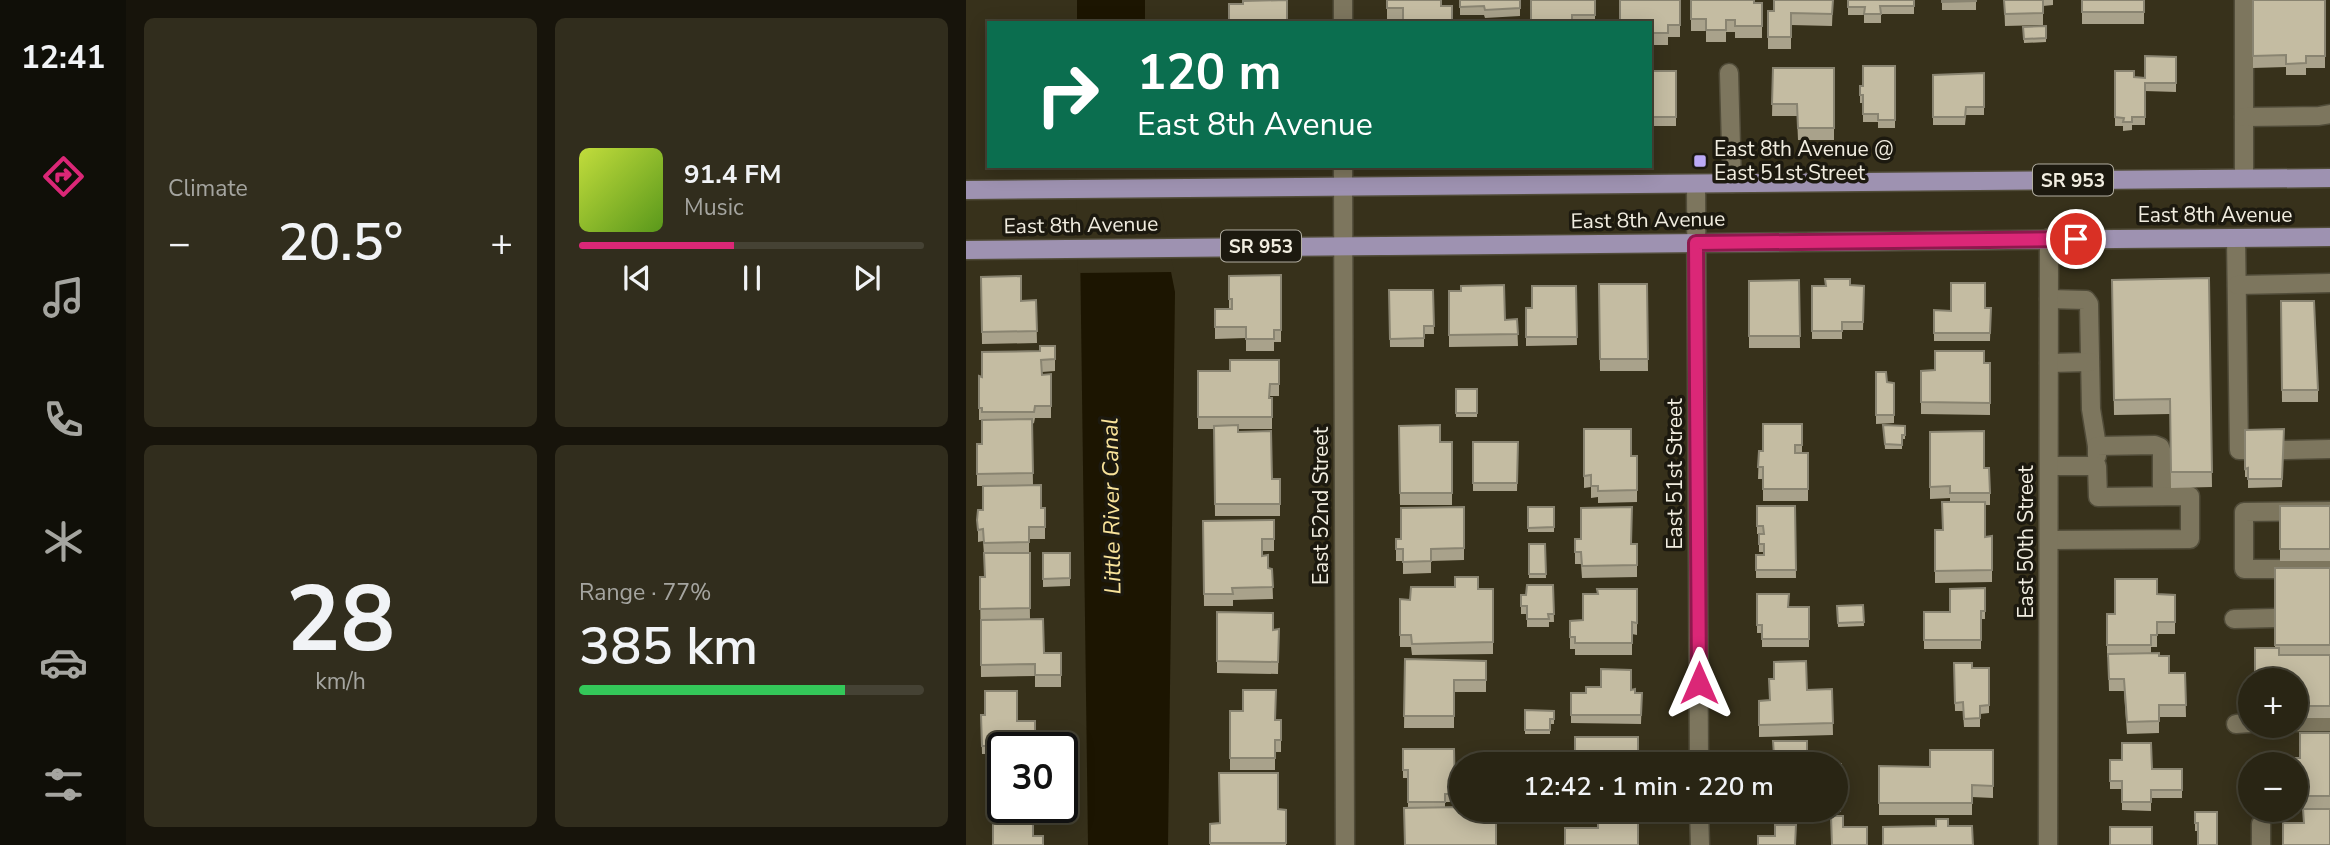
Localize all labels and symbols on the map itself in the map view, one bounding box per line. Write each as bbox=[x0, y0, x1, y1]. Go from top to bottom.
place label: East 8th Avenue @ East 51st Street bbox=[1714, 135, 1894, 187]
marker: East 8th Avenue @ East 51st Street bbox=[1692, 153, 1708, 169]
road number: SR 953 bbox=[2033, 164, 2113, 196]
street label: East 8th Avenue bbox=[2138, 201, 2292, 229]
street label: East 8th Avenue bbox=[1570, 205, 1726, 235]
pin bbox=[2046, 209, 2106, 269]
street label: East 8th Avenue bbox=[1003, 210, 1159, 240]
road number: SR 953 bbox=[1221, 230, 1301, 262]
street label: East 51st Street bbox=[1661, 398, 1689, 550]
water label: Little River Canal bbox=[1094, 417, 1129, 595]
street label: East 52nd Street bbox=[1307, 426, 1335, 585]
street label: East 50th Street bbox=[2012, 465, 2040, 619]
position arrow bbox=[1662, 646, 1736, 720]
speed limit sign: 30 bbox=[987, 732, 1078, 823]

